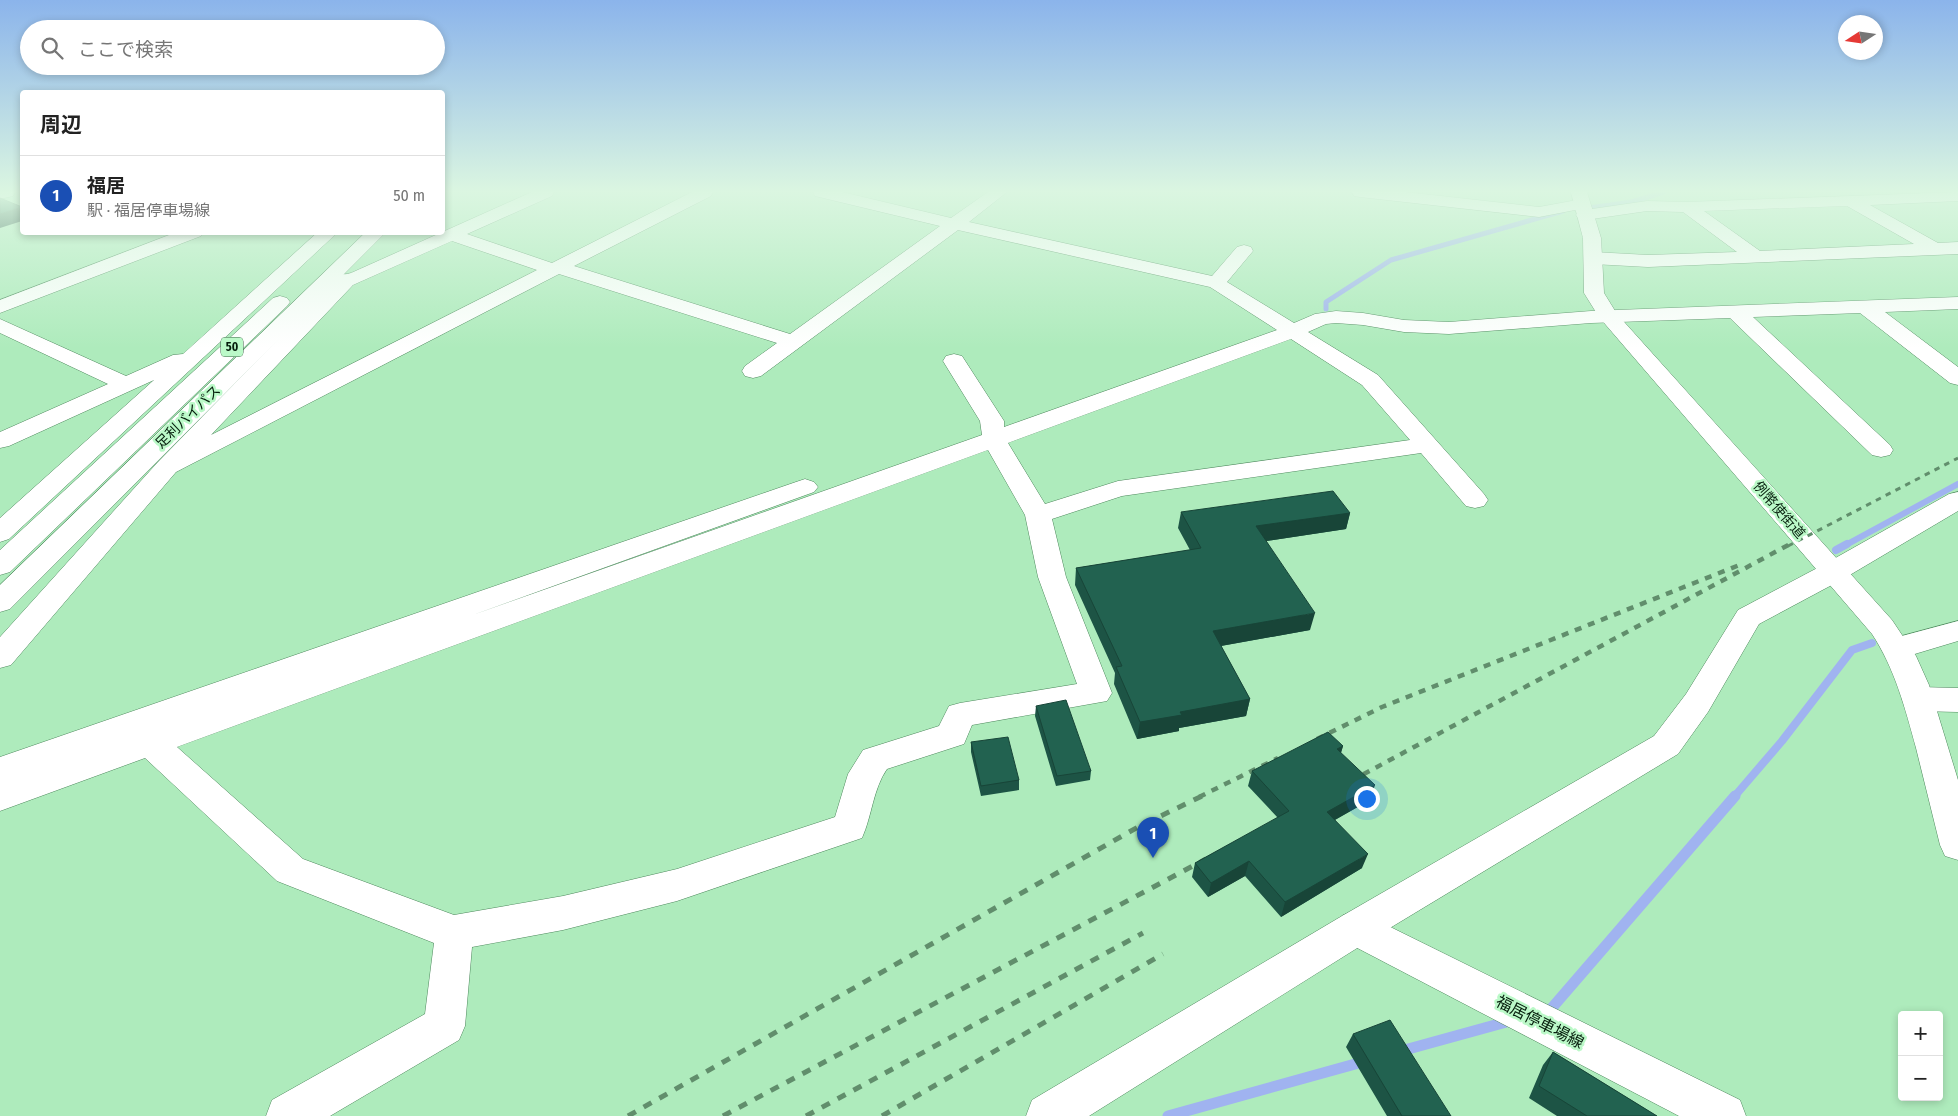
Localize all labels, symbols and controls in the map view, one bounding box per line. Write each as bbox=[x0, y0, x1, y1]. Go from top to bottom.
north arrow bbox=[1838, 15, 1883, 60]
search box bbox=[20, 20, 445, 75]
icon: search bbox=[38, 34, 66, 62]
text: ここで検索 bbox=[78, 38, 173, 61]
text: 周辺 bbox=[40, 112, 82, 138]
text: 福居 bbox=[87, 174, 125, 197]
text: 1 bbox=[53, 186, 59, 205]
text: 50 m bbox=[393, 186, 425, 205]
text: 駅 · 福居停車場線 bbox=[87, 201, 210, 220]
road number: 50 bbox=[221, 338, 243, 357]
street label: 足利バイパス bbox=[152, 382, 224, 452]
street label: 例幣使街道 bbox=[1750, 478, 1808, 542]
your location bbox=[1354, 786, 1380, 812]
pin: 1 bbox=[1137, 817, 1169, 858]
street label: 福居停車場線 bbox=[1493, 992, 1587, 1052]
map controls bbox=[1898, 1011, 1943, 1101]
button: + bbox=[1898, 1011, 1943, 1056]
button: − bbox=[1898, 1056, 1943, 1101]

